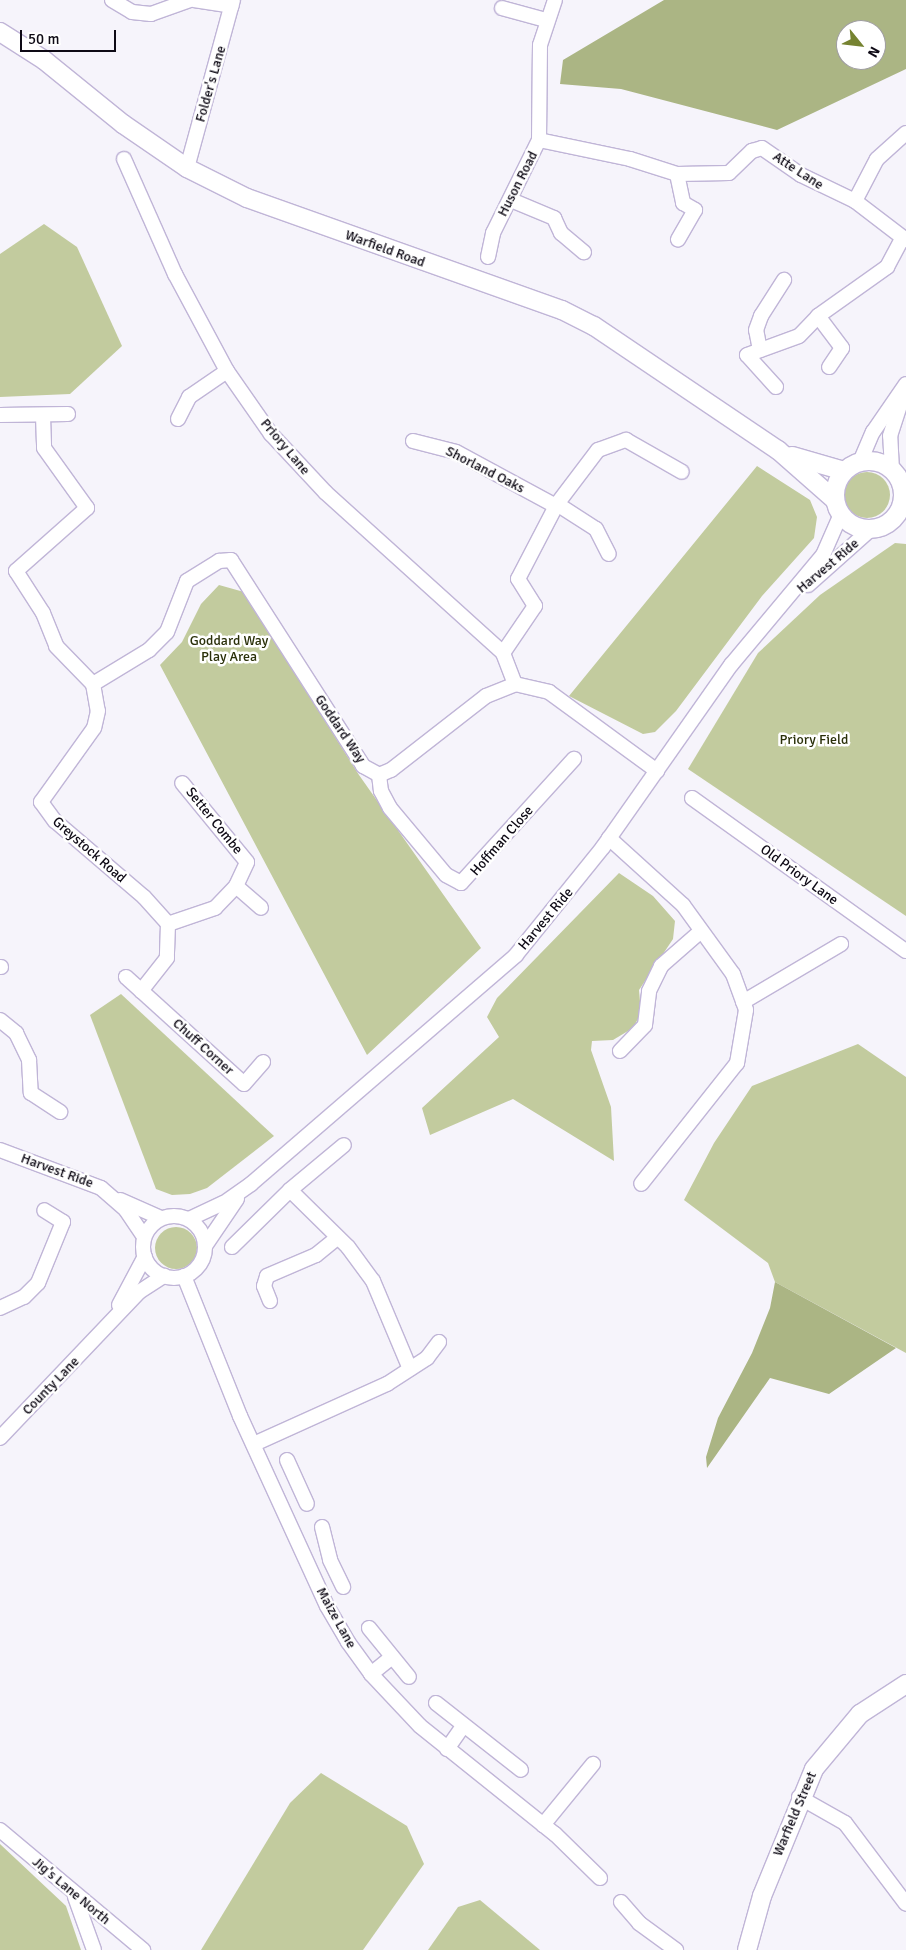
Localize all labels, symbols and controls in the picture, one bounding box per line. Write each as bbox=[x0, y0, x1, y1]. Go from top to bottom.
scale bar bbox=[22, 20, 119, 52]
north arrow bbox=[836, 20, 886, 70]
text: 50 m bbox=[28, 30, 59, 48]
street label: Folder's Lane bbox=[192, 44, 230, 124]
text: N bbox=[864, 44, 883, 60]
street label: Huson Road bbox=[494, 148, 542, 220]
street label: Atte Lane bbox=[770, 148, 826, 194]
street label: Warfield Road bbox=[343, 227, 427, 271]
street label: Priory Lane bbox=[257, 415, 313, 479]
street label: Shorland Oaks bbox=[443, 443, 527, 497]
street label: Harvest Ride bbox=[793, 535, 863, 597]
park label: Goddard Way Play Area bbox=[190, 633, 268, 666]
street label: Goddard Way bbox=[311, 692, 369, 766]
park label: Priory Field bbox=[780, 732, 848, 748]
street label: Setter Combe bbox=[182, 784, 246, 858]
street label: Hoffman Close bbox=[467, 803, 537, 879]
street label: Greystock Road bbox=[49, 813, 129, 887]
street label: Old Priory Lane bbox=[757, 841, 841, 909]
street label: Harvest Ride bbox=[515, 884, 577, 954]
street label: Chuff Corner bbox=[169, 1015, 237, 1079]
street label: Harvest Ride bbox=[18, 1150, 96, 1192]
street label: County Lane bbox=[19, 1353, 83, 1419]
street label: Maize Lane bbox=[312, 1585, 360, 1651]
street label: Warfield Street bbox=[770, 1769, 820, 1859]
street label: Jig's Lane North bbox=[29, 1854, 113, 1928]

